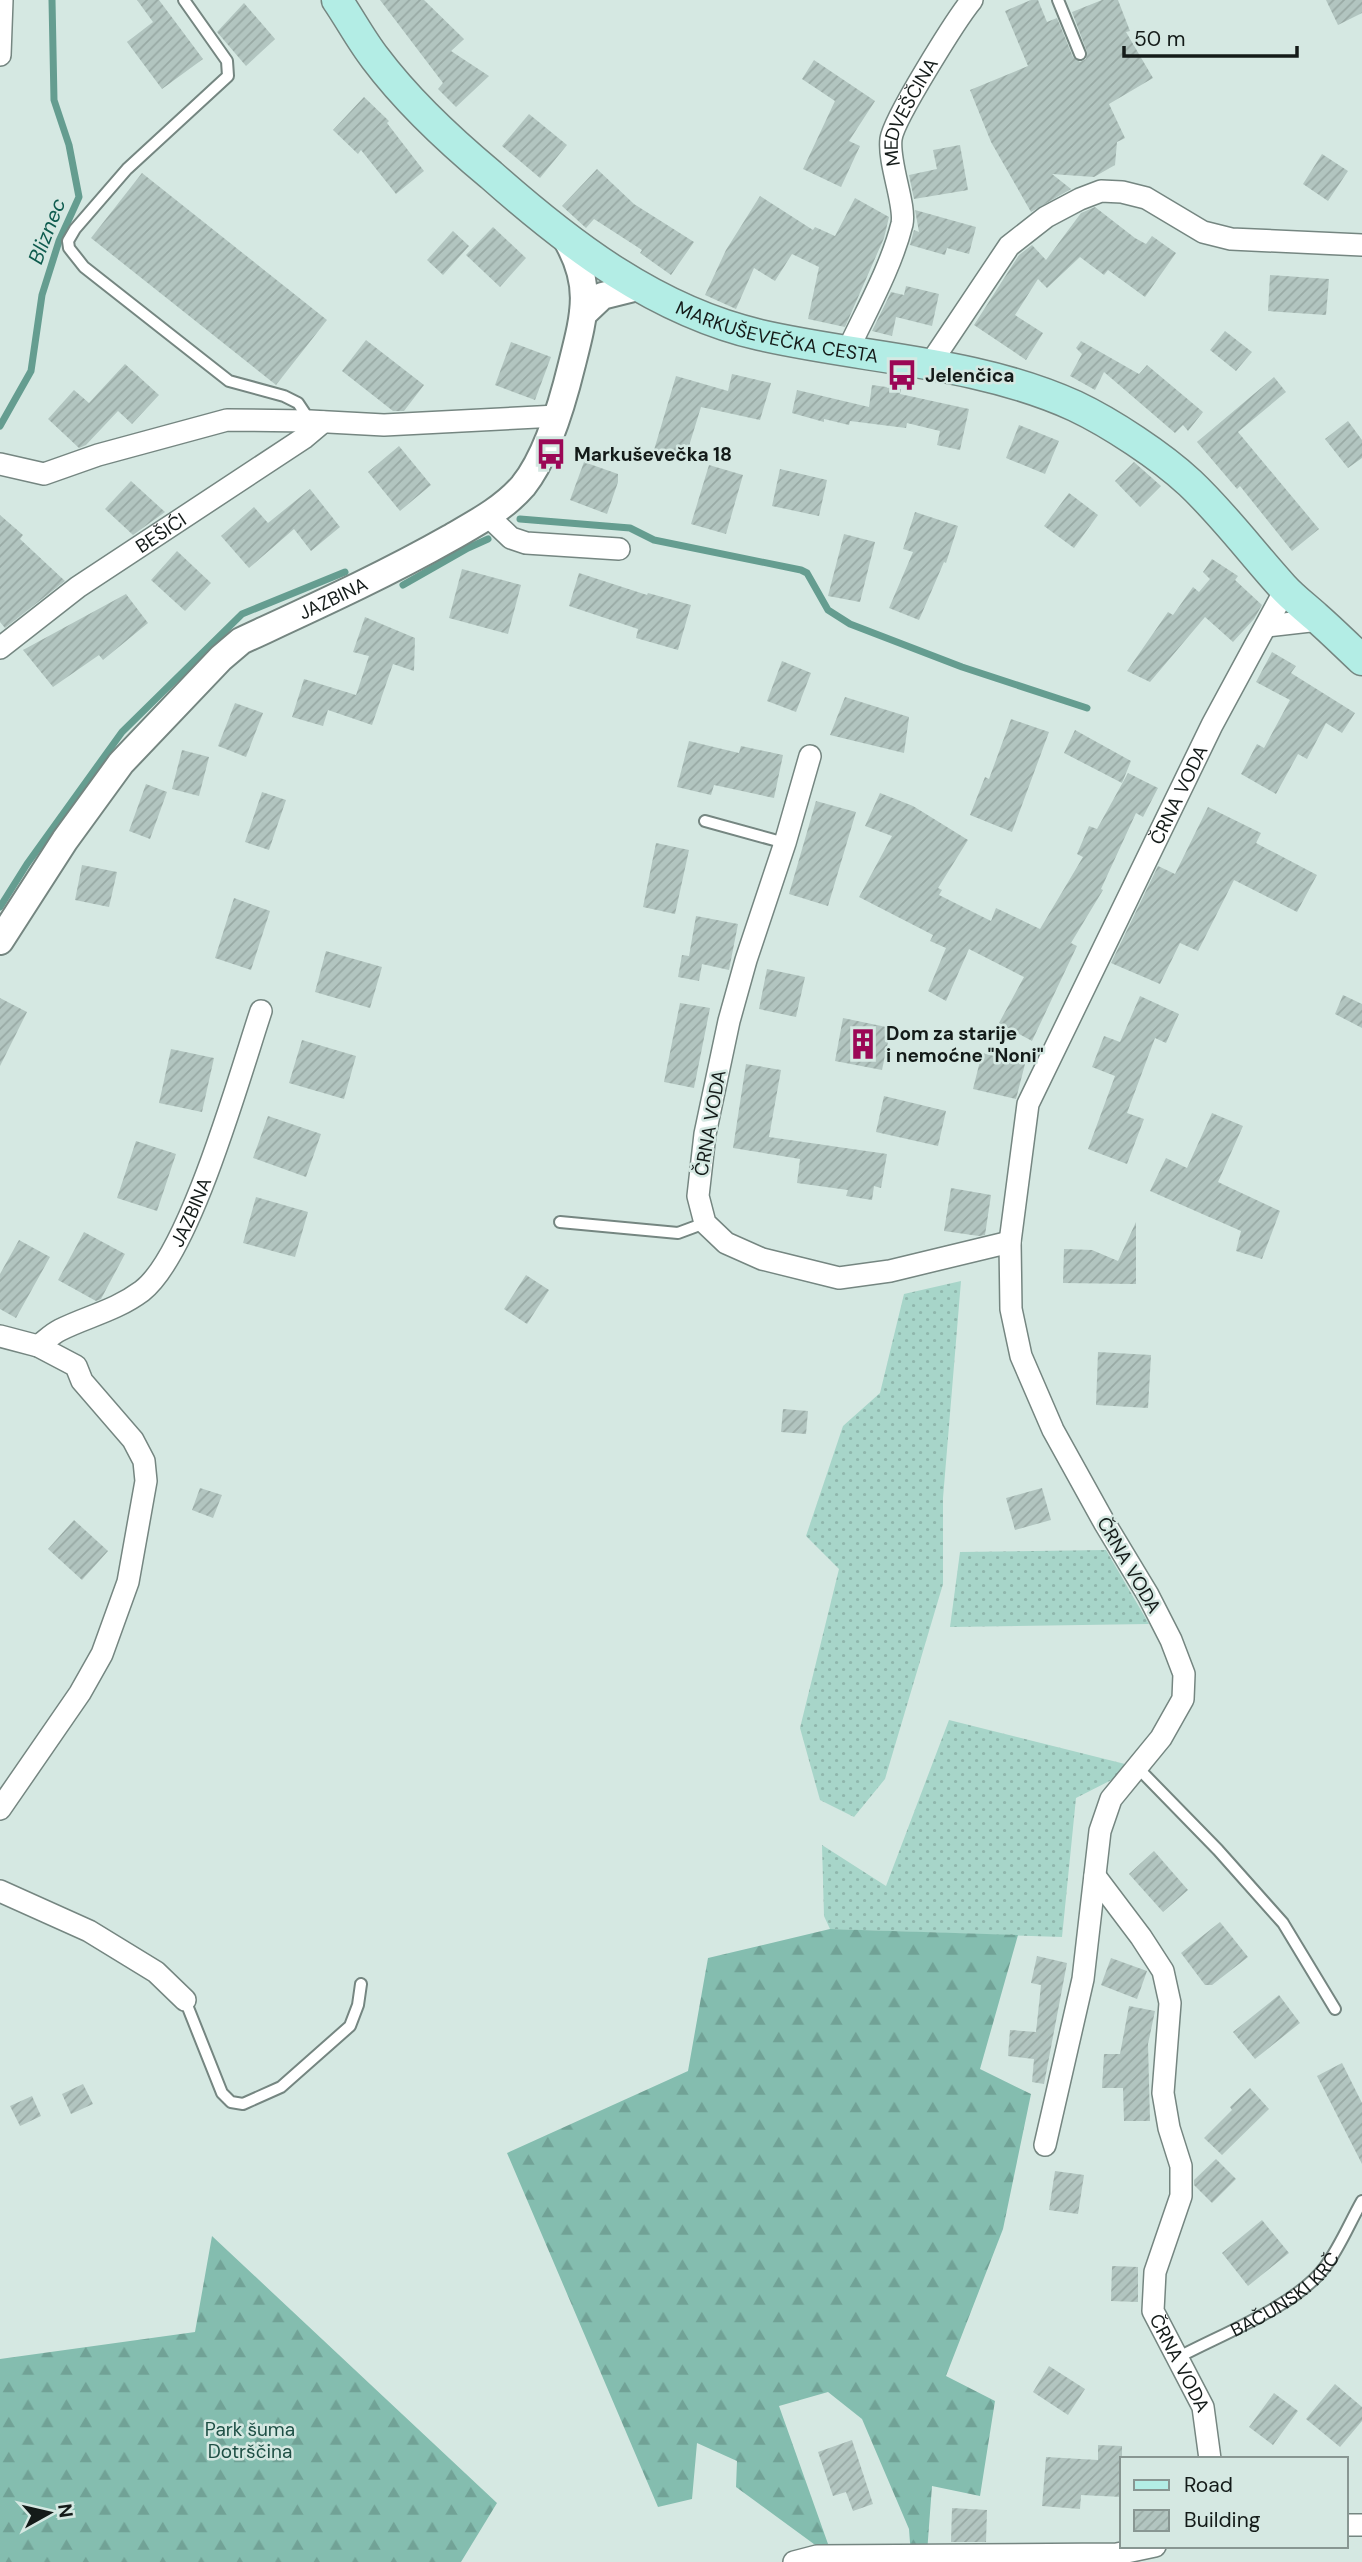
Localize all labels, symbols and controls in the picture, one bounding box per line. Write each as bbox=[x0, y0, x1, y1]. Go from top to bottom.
scale bar bbox=[1124, 14, 1297, 58]
text: 50 m bbox=[1134, 25, 1185, 53]
street label: MEDVEŠČINA bbox=[878, 52, 943, 168]
water label: Bliznec bbox=[22, 194, 72, 268]
street label: MARKUŠEVEČKA CESTA bbox=[672, 295, 881, 368]
bus stop icon: Jelenčica bbox=[885, 358, 919, 392]
place label: Jelenčica bbox=[925, 363, 1014, 388]
bus stop icon: Markuševečka 18 bbox=[534, 437, 568, 471]
place label: Markuševečka 18 bbox=[574, 442, 732, 467]
street label: BEŠIĆI bbox=[130, 507, 191, 558]
street label: JAZBINA bbox=[294, 571, 372, 625]
street label: ČRNA VODA bbox=[1144, 740, 1213, 848]
place label: Dom za starije i nemoćne "Noni" bbox=[886, 1021, 1044, 1068]
building icon: Dom za starije i nemoćne "Noni" bbox=[846, 1027, 880, 1061]
street label: ČRNA VODA bbox=[688, 1068, 732, 1178]
street label: JAZBINA bbox=[164, 1173, 217, 1251]
street label: ČRNA VODA bbox=[1091, 1512, 1167, 1618]
street label: BAČUNSKI KRČ bbox=[1226, 2247, 1345, 2342]
street label: ČRNA VODA bbox=[1144, 2309, 1216, 2416]
park label: Park šuma Dotrščina bbox=[205, 2417, 295, 2464]
legend bbox=[1120, 2457, 1348, 2548]
text: Road bbox=[1184, 2471, 1233, 2499]
north arrow bbox=[14, 2478, 84, 2548]
text: N bbox=[52, 2502, 79, 2519]
text: Building bbox=[1184, 2506, 1261, 2534]

